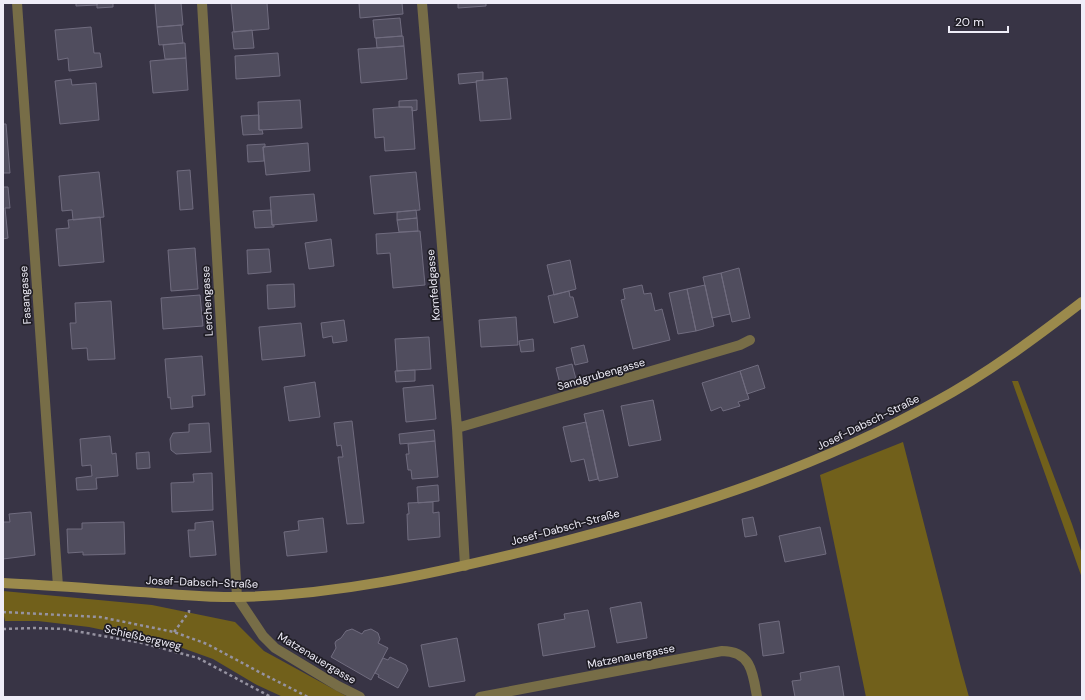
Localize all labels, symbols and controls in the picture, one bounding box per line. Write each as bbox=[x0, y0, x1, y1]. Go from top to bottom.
scale bar bbox=[949, 8, 1008, 34]
text: 20 m bbox=[955, 14, 984, 30]
street label: Kornfeldgasse bbox=[423, 249, 443, 321]
street label: Fasangasse bbox=[16, 265, 34, 325]
street label: Lerchengasse bbox=[198, 266, 216, 336]
street label: Sandgrubengasse bbox=[555, 355, 647, 393]
street label: Josef-Dabsch-Straße bbox=[815, 391, 921, 453]
street label: Josef-Dabsch-Straße bbox=[509, 506, 621, 548]
street label: Josef-Dabsch-Straße bbox=[146, 573, 258, 591]
street label: Schießbergweg bbox=[103, 621, 183, 653]
street label: Matzenauergasse bbox=[275, 629, 359, 687]
street label: Matzenauergasse bbox=[586, 641, 676, 671]

